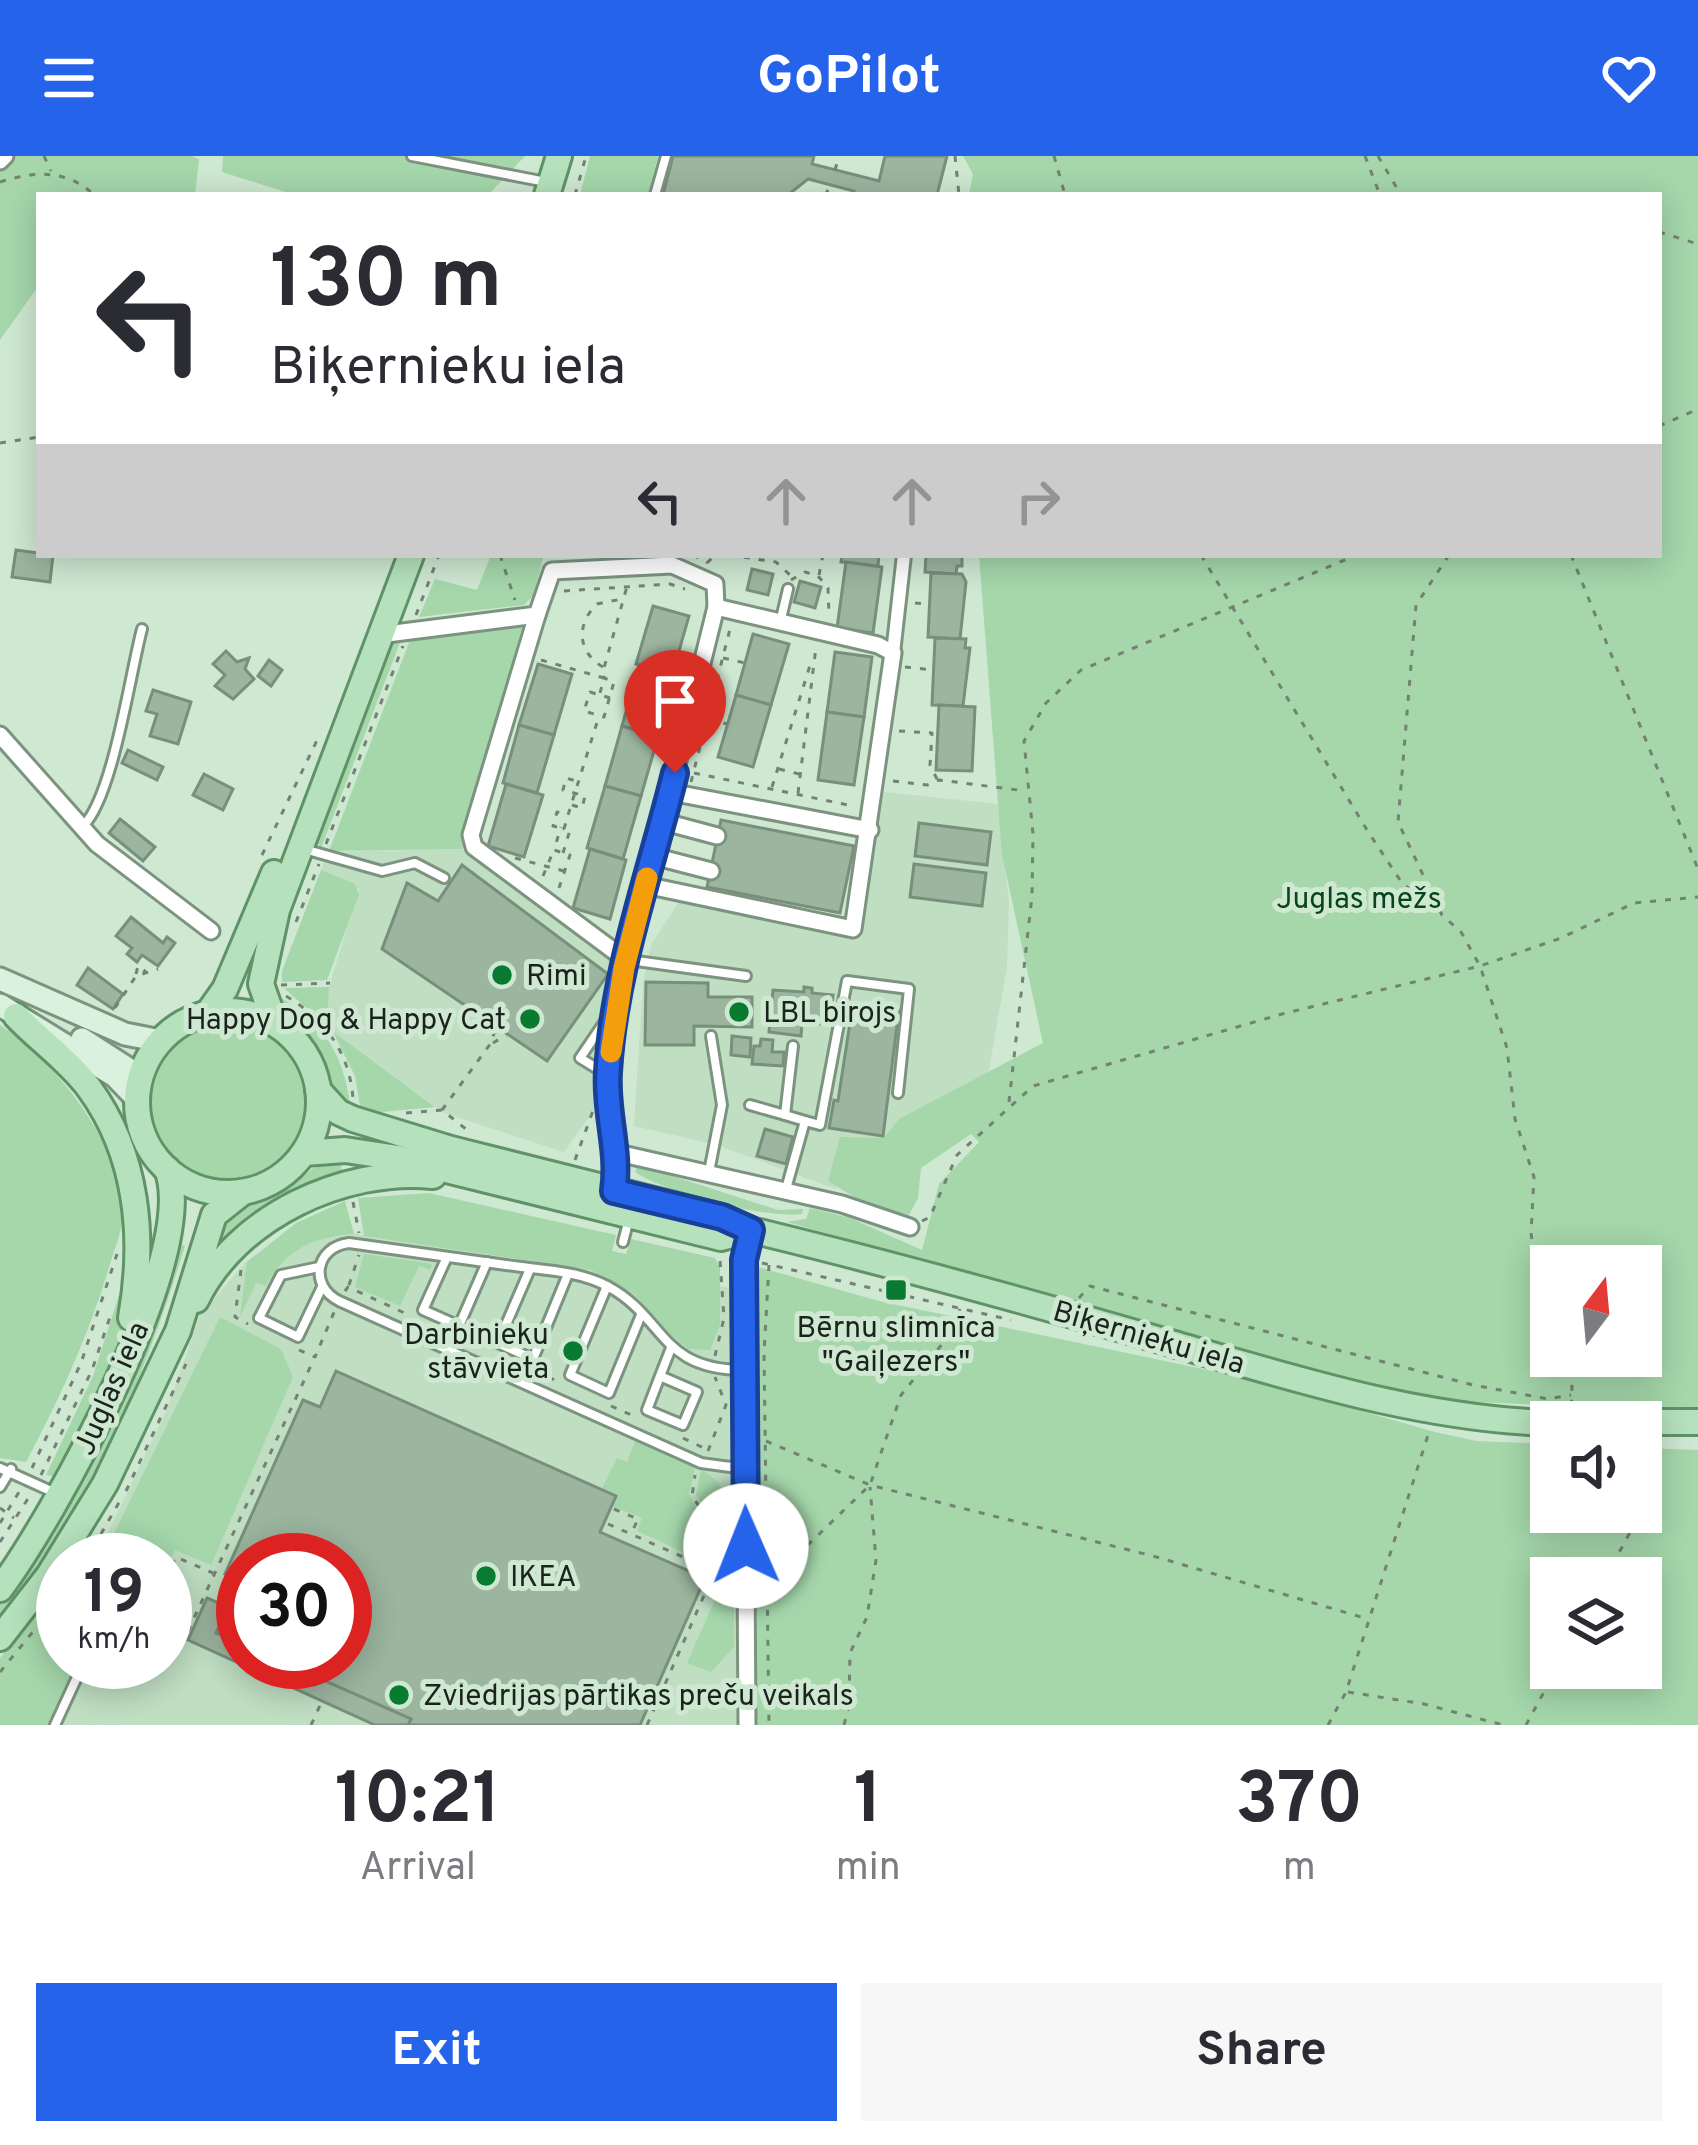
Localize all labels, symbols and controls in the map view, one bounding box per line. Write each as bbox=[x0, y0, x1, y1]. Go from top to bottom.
text: GoPilot bbox=[757, 44, 941, 113]
icon: menu bbox=[36, 45, 102, 111]
icon: heart bbox=[1596, 45, 1662, 111]
text: 130 m bbox=[270, 231, 502, 337]
icon: left bbox=[72, 240, 228, 396]
text: Biķernieku iela bbox=[270, 335, 626, 404]
icon: left bbox=[627, 468, 693, 534]
icon: ahead bbox=[753, 468, 819, 534]
icon: ahead bbox=[879, 468, 945, 534]
icon: right bbox=[1005, 468, 1071, 534]
pin bbox=[624, 650, 726, 773]
icon: arrive bbox=[642, 668, 708, 734]
park label: Juglas mežs bbox=[1276, 882, 1442, 919]
place label: Rimi bbox=[526, 959, 587, 996]
marker: Rimi bbox=[489, 962, 515, 988]
place label: LBL birojs bbox=[763, 996, 896, 1033]
marker: LBL birojs bbox=[726, 999, 752, 1025]
place label: Happy Dog & Happy Cat bbox=[186, 1003, 506, 1040]
marker: Happy Dog & Happy Cat bbox=[517, 1006, 543, 1032]
north arrow bbox=[1530, 1245, 1662, 1377]
map controls bbox=[1530, 1245, 1662, 1689]
marker: Bērnu slimnīca "Gaiļezers" bbox=[883, 1277, 909, 1303]
street label: Biķernieku iela bbox=[1048, 1294, 1248, 1384]
place label: Bērnu slimnīca "Gaiļezers" bbox=[797, 1311, 995, 1382]
street label: Juglas iela bbox=[67, 1317, 159, 1461]
place label: Darbinieku stāvvieta bbox=[404, 1318, 549, 1389]
marker: Darbinieku stāvvieta bbox=[560, 1338, 586, 1364]
button: sound bbox=[1530, 1401, 1662, 1533]
position arrow bbox=[683, 1483, 809, 1609]
speed limit sign: 30 bbox=[216, 1533, 372, 1689]
button: layers bbox=[1530, 1557, 1662, 1689]
text: 19 bbox=[84, 1558, 144, 1634]
place label: IKEA bbox=[510, 1560, 577, 1597]
marker: IKEA bbox=[473, 1563, 499, 1589]
text: km/h bbox=[78, 1622, 150, 1659]
place label: Zviedrijas pārtikas preču veikals bbox=[423, 1679, 854, 1716]
marker: Zviedrijas pārtikas preču veikals bbox=[386, 1682, 412, 1708]
text: 10:21 bbox=[335, 1757, 501, 1849]
text: 1 bbox=[854, 1757, 883, 1849]
text: 370 bbox=[1235, 1757, 1363, 1849]
text: Arrival bbox=[360, 1845, 476, 1894]
text: min bbox=[836, 1845, 901, 1894]
text: m bbox=[1283, 1845, 1316, 1894]
button: Exit bbox=[36, 1983, 837, 2121]
button: Share bbox=[861, 1983, 1662, 2121]

